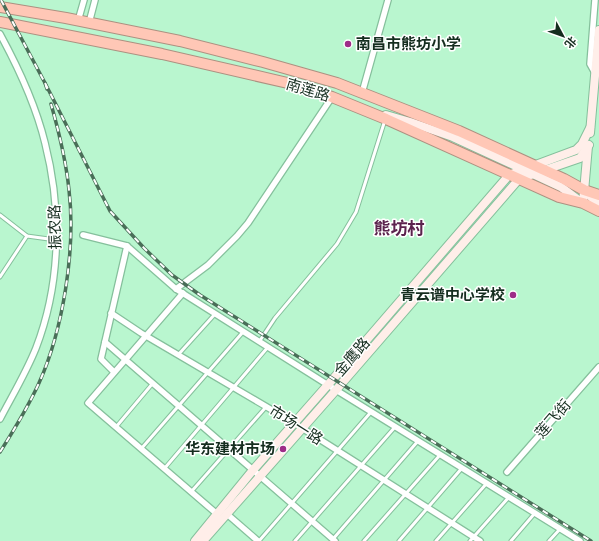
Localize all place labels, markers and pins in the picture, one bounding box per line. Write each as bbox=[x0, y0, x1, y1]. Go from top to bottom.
place label: 南昌市熊坊小学 bbox=[356, 35, 461, 53]
marker: 南昌市熊坊小学 bbox=[343, 39, 353, 49]
place label: 青云谱中心学校 bbox=[400, 286, 505, 304]
marker: 青云谱中心学校 bbox=[508, 290, 518, 300]
place label: 华东建材市场 bbox=[185, 440, 275, 458]
marker: 华东建材市场 bbox=[278, 444, 288, 454]

